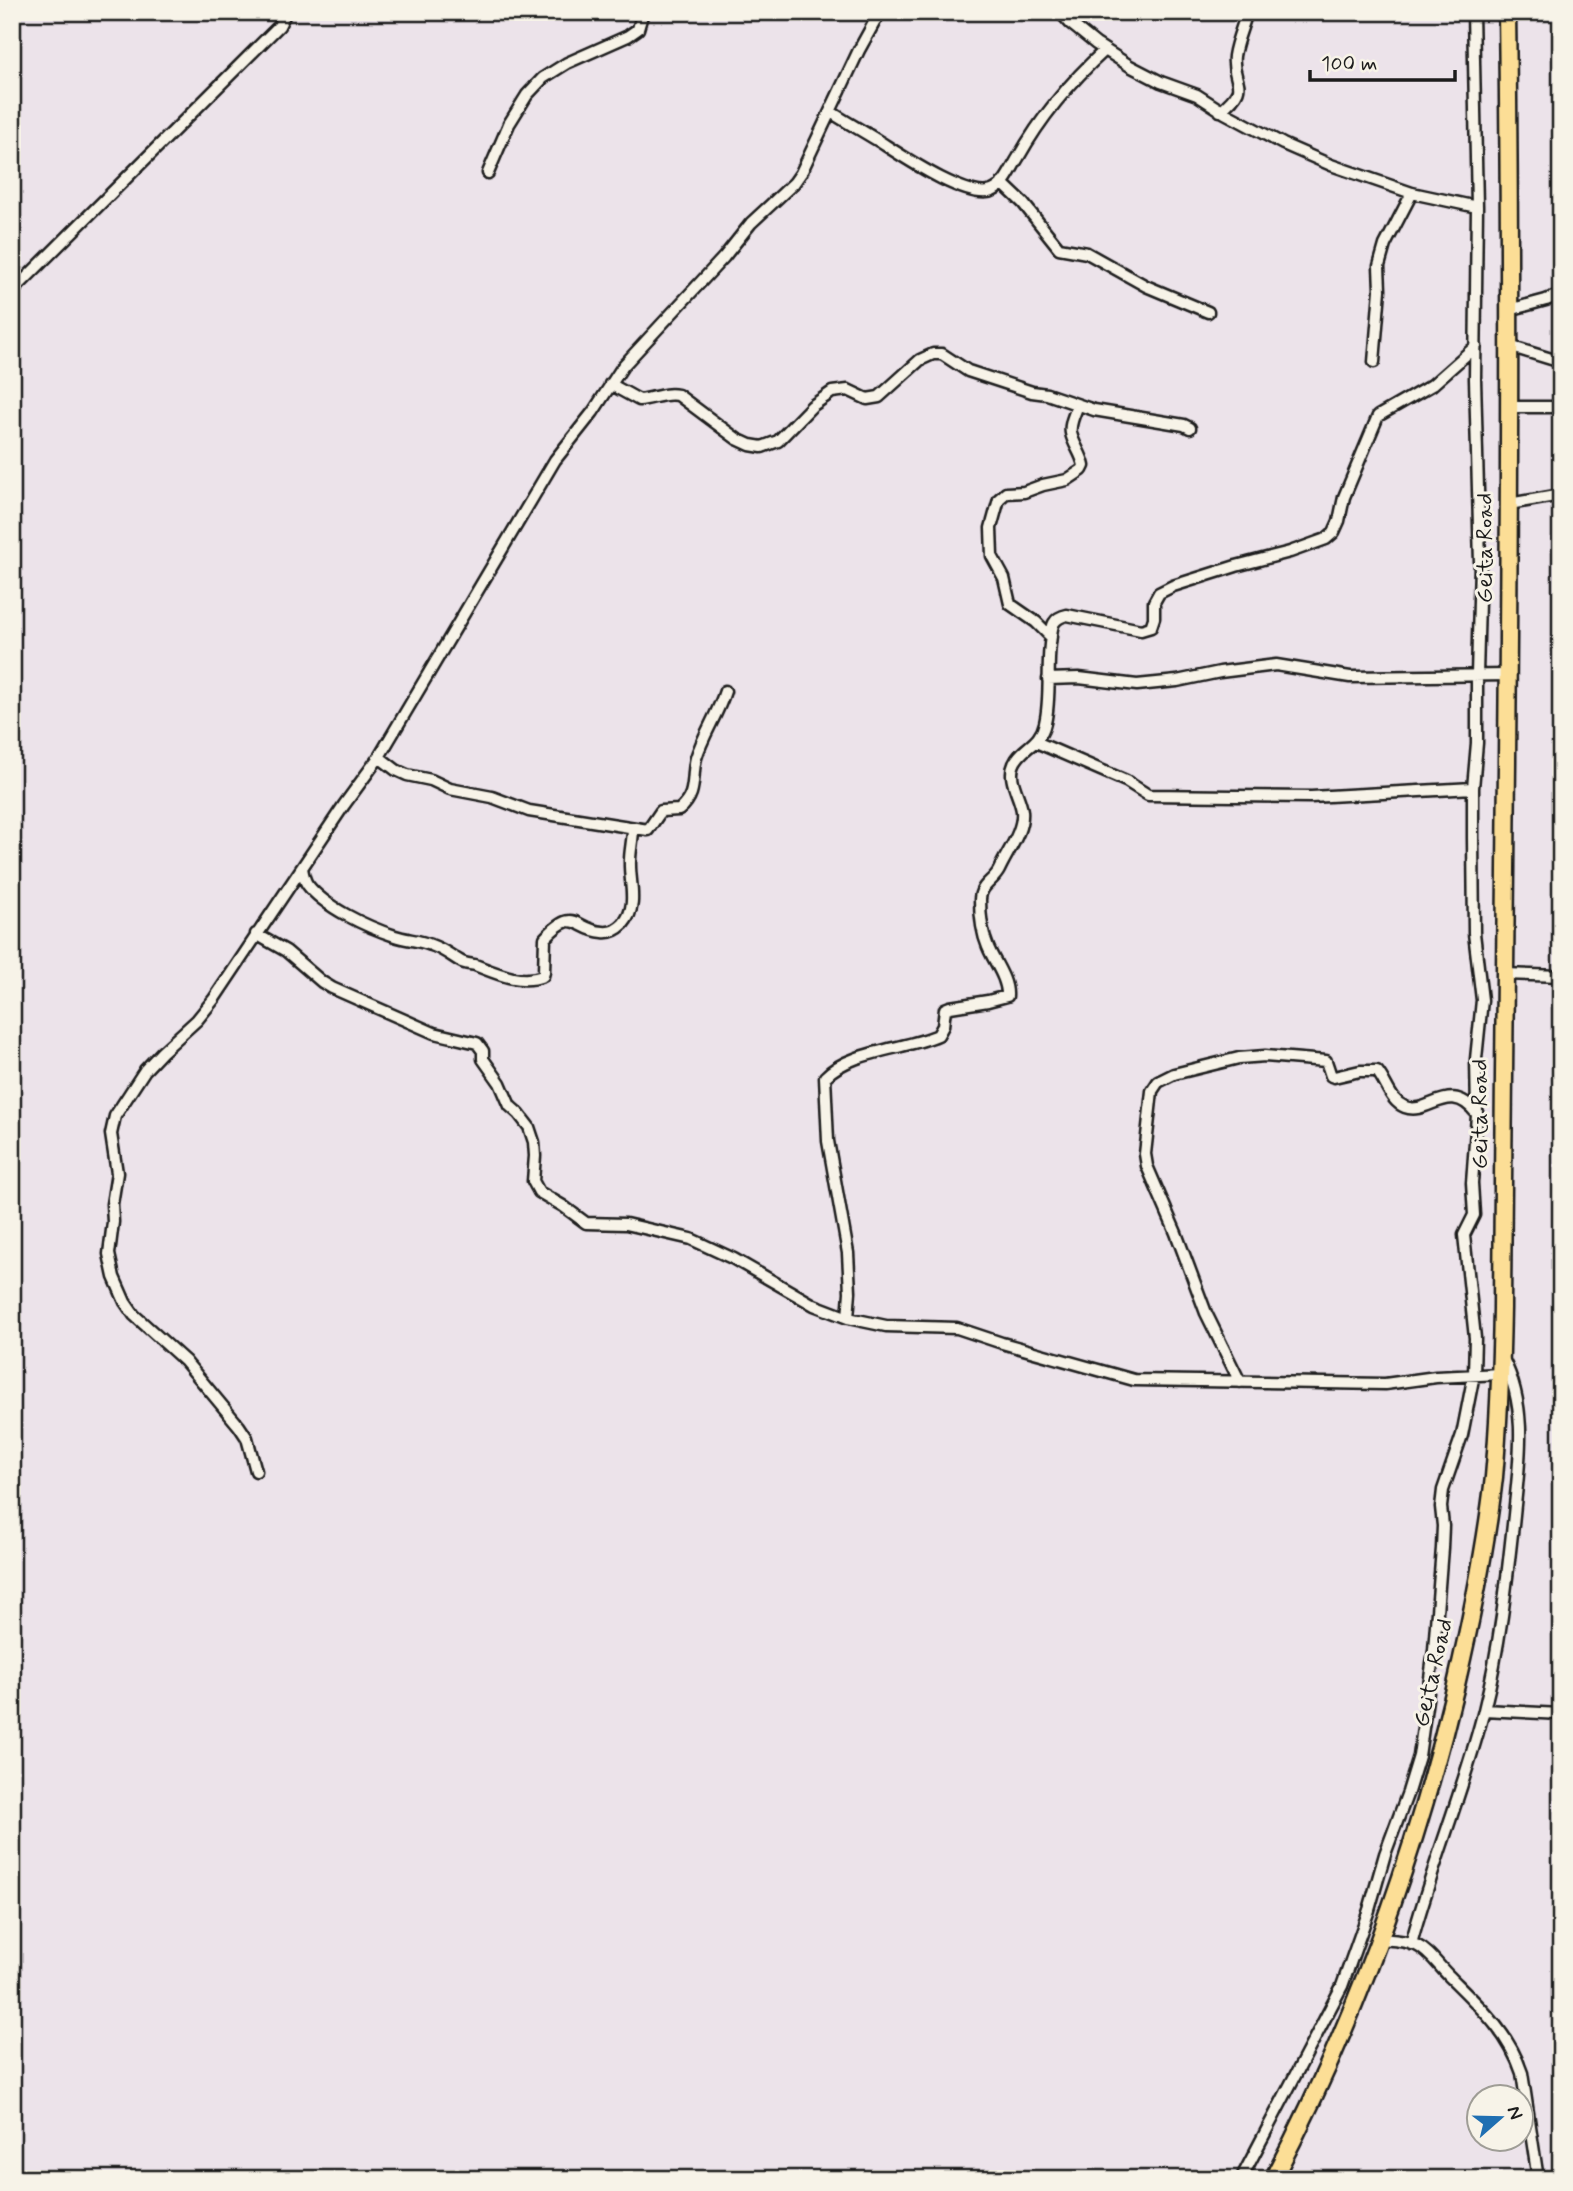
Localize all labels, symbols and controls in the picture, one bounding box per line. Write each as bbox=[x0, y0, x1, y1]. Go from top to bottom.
scale bar bbox=[1310, 38, 1456, 82]
text: 100 m bbox=[1321, 50, 1377, 78]
street label: Geita Road bbox=[1471, 493, 1501, 603]
street label: Geita Road bbox=[1466, 1059, 1496, 1169]
street label: Geita Road bbox=[1407, 1616, 1461, 1730]
north arrow bbox=[1464, 2082, 1534, 2152]
text: N bbox=[1501, 2102, 1528, 2123]

